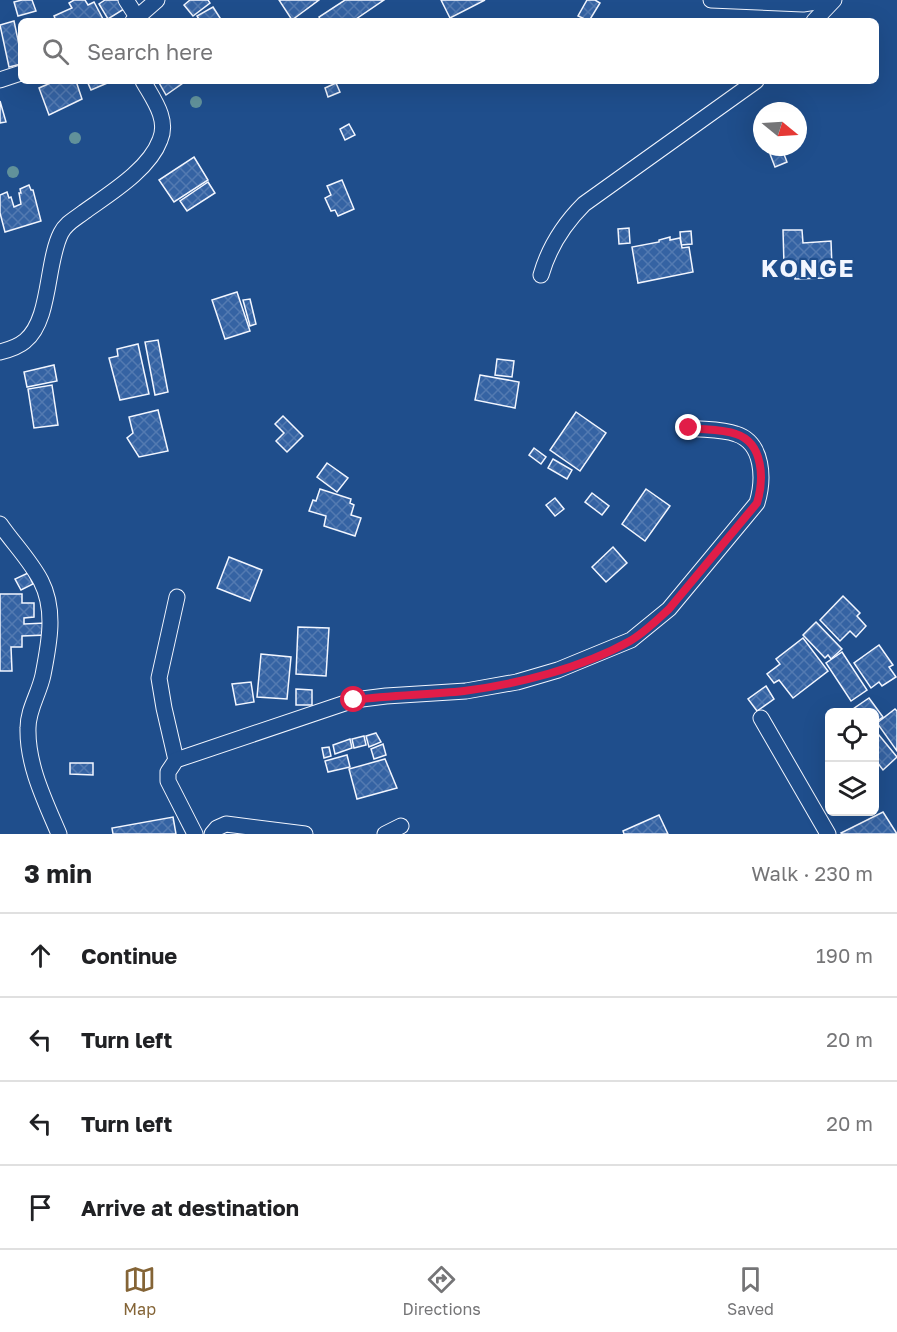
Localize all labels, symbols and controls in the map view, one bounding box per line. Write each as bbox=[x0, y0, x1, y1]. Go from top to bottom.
search box bbox=[18, 18, 879, 84]
icon: search bbox=[39, 35, 72, 68]
text: Search here bbox=[87, 38, 213, 65]
north arrow bbox=[753, 102, 807, 156]
district label: KONGE bbox=[761, 253, 855, 282]
route end bbox=[675, 414, 701, 440]
route start bbox=[340, 686, 366, 712]
map controls bbox=[825, 708, 879, 816]
button: locate bbox=[825, 708, 879, 762]
button: layers bbox=[825, 762, 879, 816]
text: 3 min bbox=[24, 858, 92, 889]
text: Walk · 230 m bbox=[751, 861, 873, 885]
icon: ahead bbox=[24, 939, 57, 972]
text: Continue bbox=[81, 942, 177, 969]
text: 190 m bbox=[816, 943, 873, 967]
icon: left bbox=[24, 1023, 57, 1056]
text: Turn left bbox=[81, 1026, 172, 1053]
text: 20 m bbox=[826, 1027, 873, 1051]
icon: left bbox=[24, 1107, 57, 1140]
text: Turn left bbox=[81, 1110, 172, 1137]
text: 20 m bbox=[826, 1111, 873, 1135]
icon: arrive bbox=[24, 1191, 57, 1224]
text: Arrive at destination bbox=[81, 1194, 299, 1221]
tab: Map bbox=[123, 1263, 156, 1319]
tab: Directions bbox=[403, 1263, 481, 1319]
tab: Saved bbox=[727, 1263, 774, 1319]

